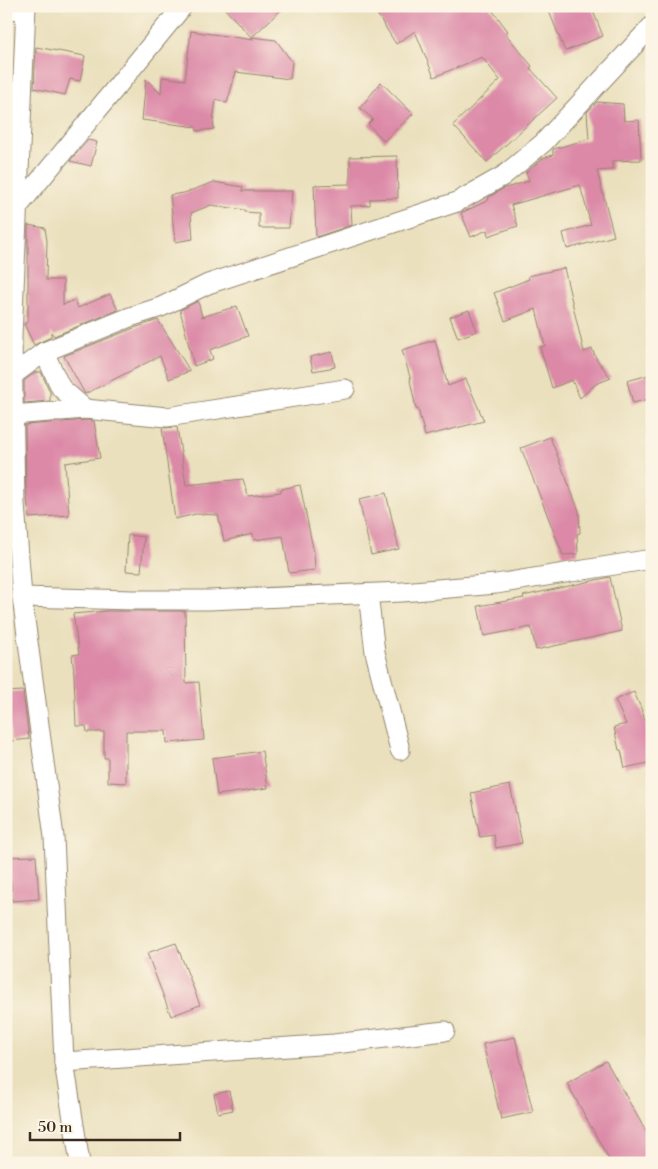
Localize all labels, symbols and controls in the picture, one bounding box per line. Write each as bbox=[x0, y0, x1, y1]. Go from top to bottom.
scale bar bbox=[30, 1109, 180, 1141]
text: 50 m bbox=[38, 1118, 72, 1137]

